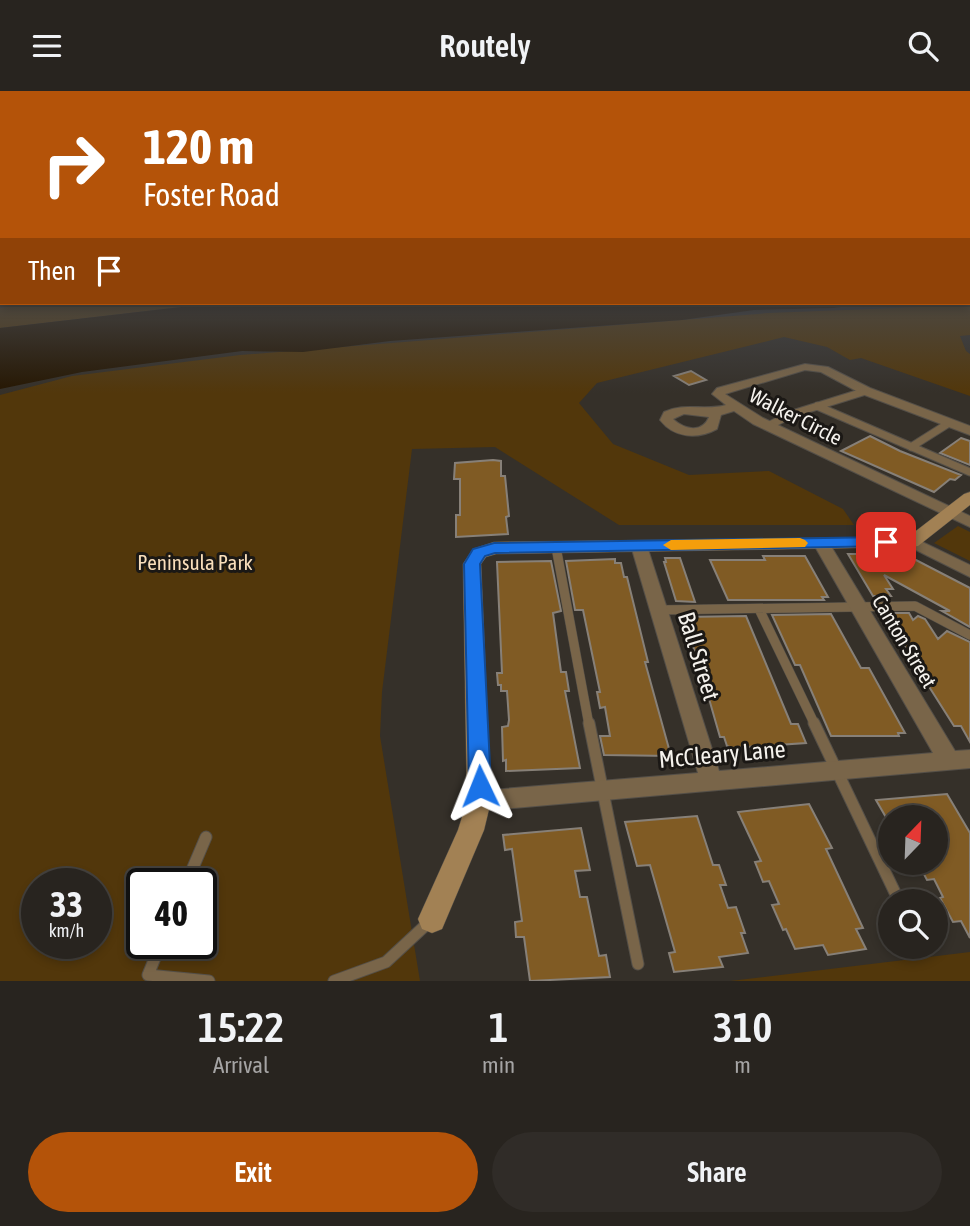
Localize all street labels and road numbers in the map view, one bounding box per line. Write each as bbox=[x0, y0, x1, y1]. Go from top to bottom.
street label: Walker Circle bbox=[746, 382, 846, 450]
street label: Canton Street bbox=[868, 590, 942, 692]
street label: Ball Street bbox=[673, 608, 725, 704]
street label: McCleary Lane bbox=[657, 735, 787, 773]

